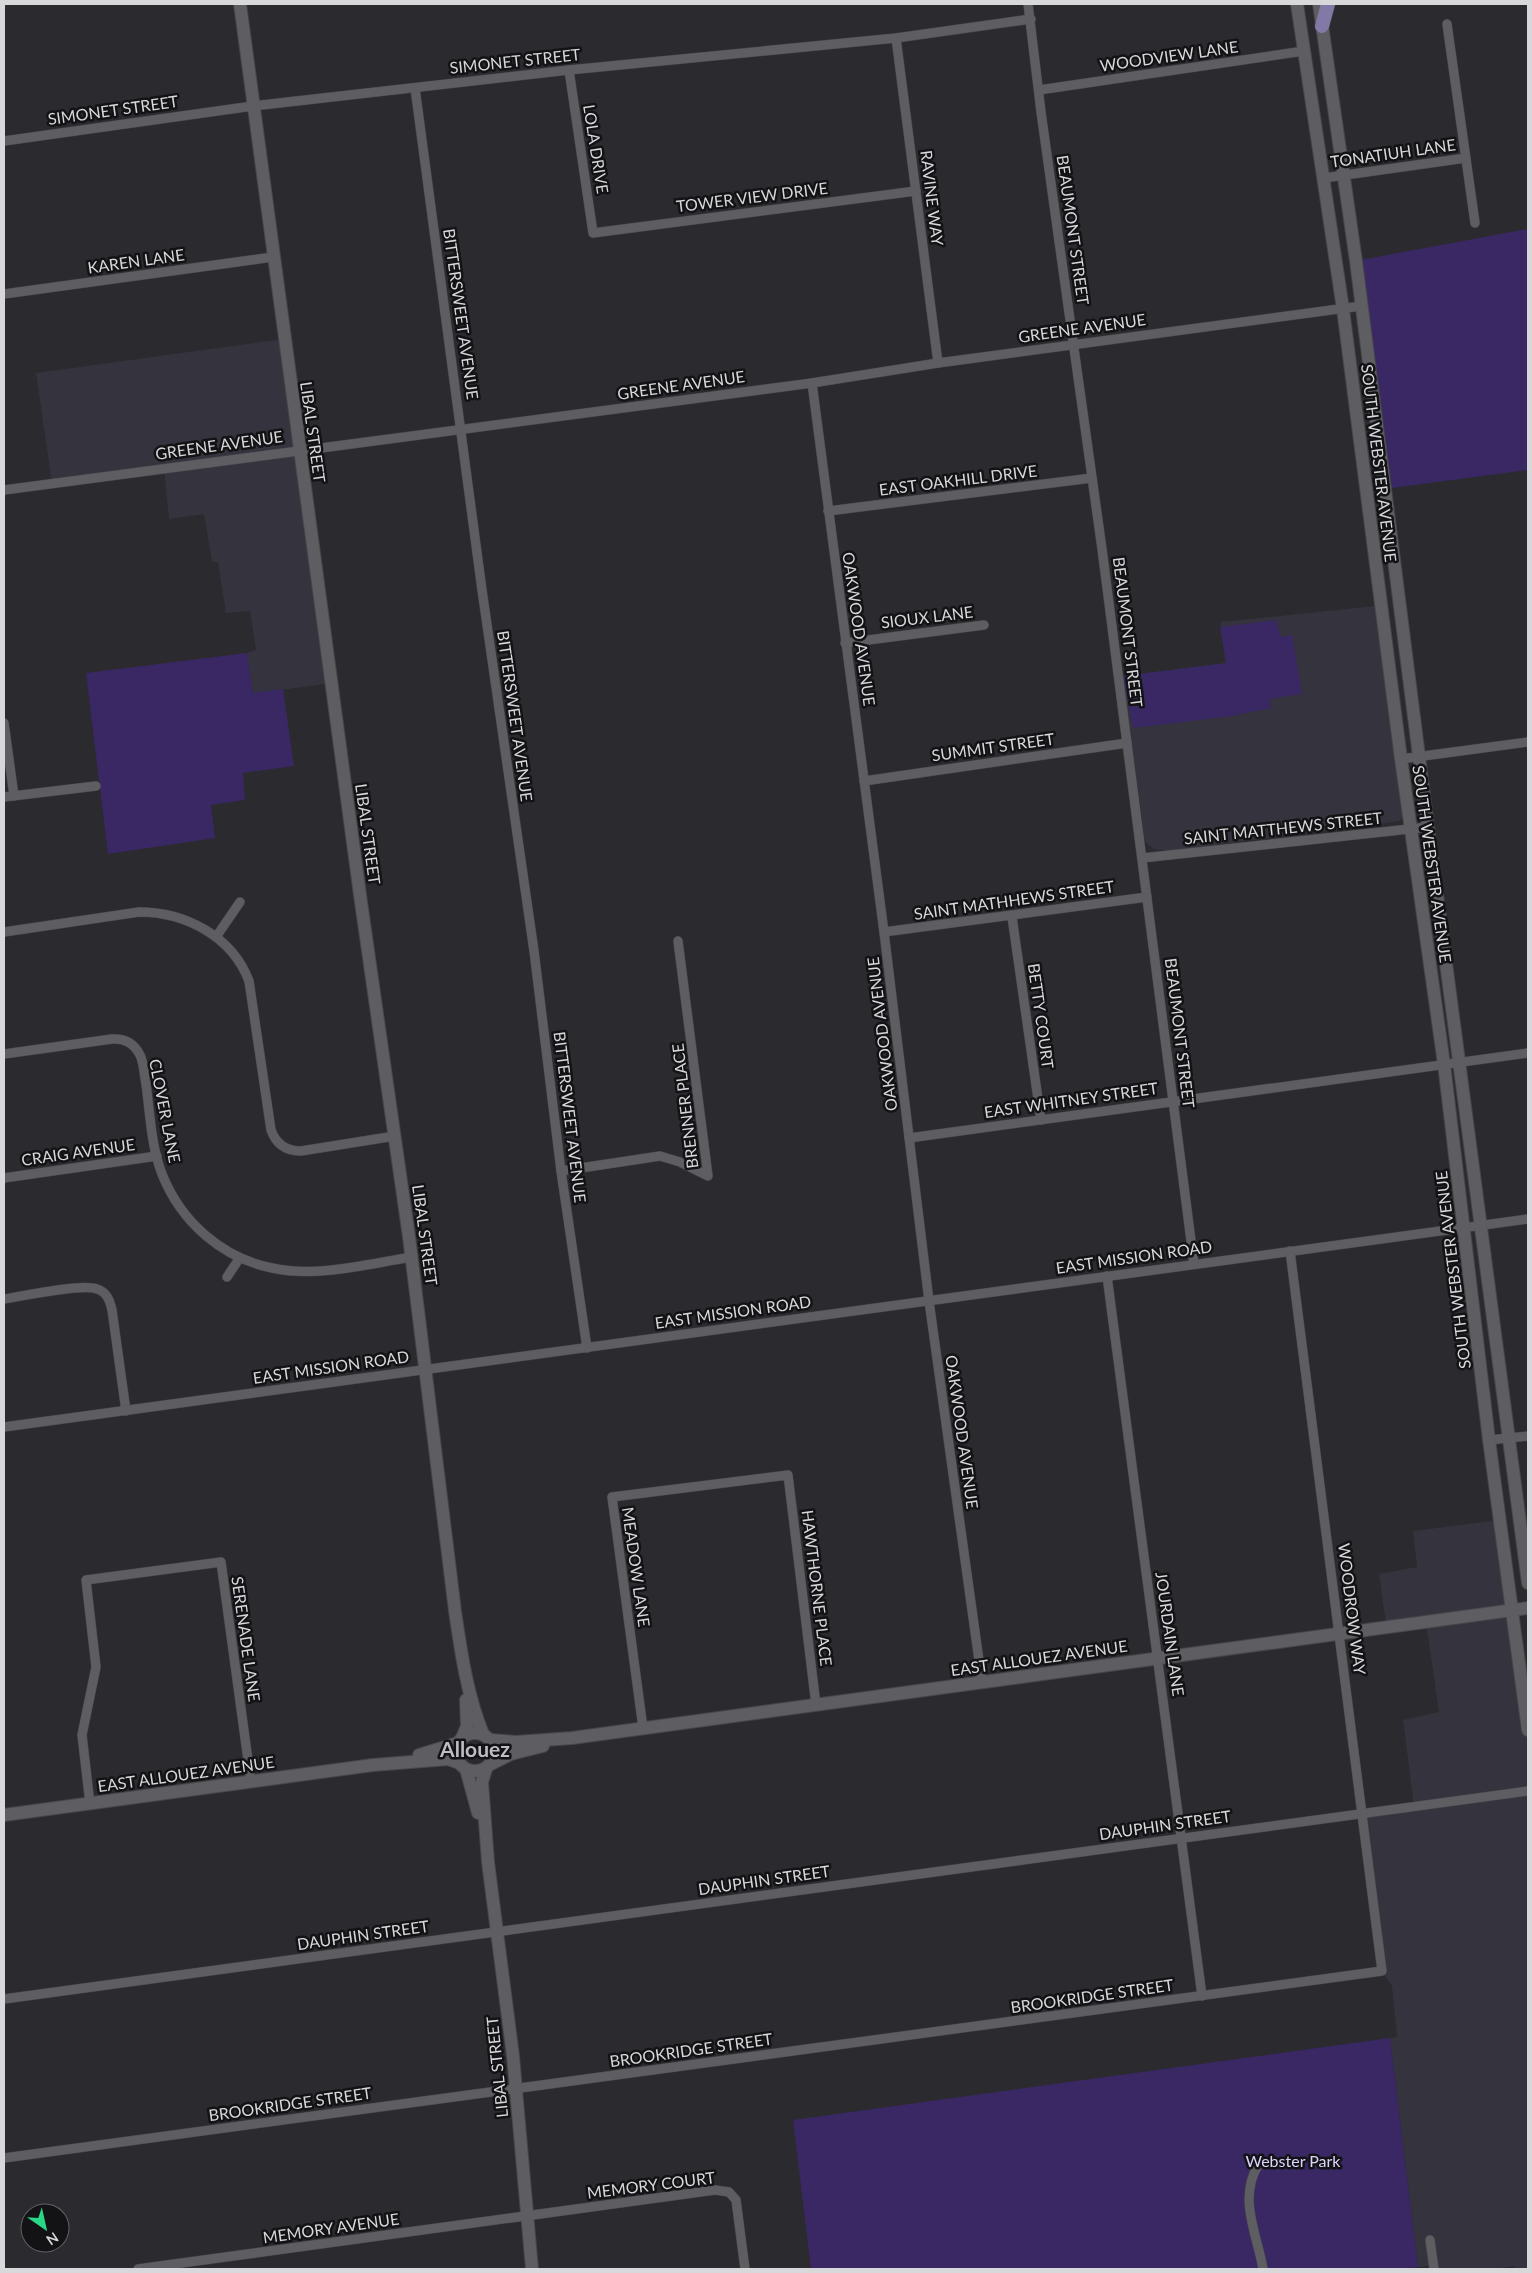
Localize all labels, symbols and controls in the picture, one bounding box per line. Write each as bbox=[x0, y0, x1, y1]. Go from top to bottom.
street label: WOODVIEW LANE bbox=[1099, 36, 1239, 75]
street label: SIMONET STREET bbox=[449, 44, 582, 77]
street label: SIMONET STREET bbox=[47, 91, 180, 128]
street label: LOLA DRIVE bbox=[580, 103, 613, 195]
street label: TONATIUH LANE bbox=[1329, 134, 1457, 171]
street label: RAVINE WAY bbox=[917, 149, 948, 247]
street label: BEAUMONT STREET bbox=[1054, 154, 1093, 307]
street label: TOWER VIEW DRIVE bbox=[675, 178, 829, 215]
street label: BITTERSWEET AVENUE bbox=[440, 227, 483, 401]
street label: KAREN LANE bbox=[86, 244, 186, 277]
street label: GREENE AVENUE bbox=[1017, 309, 1147, 346]
street label: SOUTH WEBSTER AVENUE bbox=[1358, 363, 1401, 563]
street label: GREENE AVENUE bbox=[616, 366, 746, 403]
street label: LIBAL STREET bbox=[297, 380, 330, 484]
street label: GREENE AVENUE bbox=[154, 426, 284, 463]
street label: EAST OAKHILL DRIVE bbox=[878, 460, 1038, 499]
street label: OAKWOOD AVENUE bbox=[839, 551, 880, 707]
street label: BEAUMONT STREET bbox=[1110, 556, 1147, 709]
street label: SIOUX LANE bbox=[880, 601, 974, 632]
street label: BITTERSWEET AVENUE bbox=[494, 629, 537, 803]
street label: SUMMIT STREET bbox=[930, 728, 1056, 765]
street label: SOUTH WEBSTER AVENUE bbox=[1409, 764, 1456, 964]
street label: LIBAL STREET bbox=[352, 782, 385, 886]
street label: SAINT MATTHEWS STREET bbox=[1183, 808, 1384, 847]
street label: SAINT MATHHEWS STREET bbox=[913, 876, 1116, 923]
street label: OAKWOOD AVENUE bbox=[863, 956, 900, 1112]
street label: BEAUMONT STREET bbox=[1162, 957, 1199, 1110]
street label: BETTY COURT bbox=[1025, 962, 1058, 1070]
street label: BITTERSWEET AVENUE bbox=[551, 1030, 590, 1204]
street label: BRENNER PLACE bbox=[667, 1043, 702, 1170]
street label: CLOVER LANE bbox=[146, 1057, 185, 1165]
street label: EAST WHITNEY STREET bbox=[983, 1078, 1160, 1121]
street label: CRAIG AVENUE bbox=[20, 1134, 136, 1169]
street label: SOUTH WEBSTER AVENUE bbox=[1431, 1170, 1474, 1370]
street label: LIBAL STREET bbox=[409, 1183, 442, 1287]
street label: EAST MISSION ROAD bbox=[1055, 1236, 1213, 1277]
street label: EAST MISSION ROAD bbox=[654, 1291, 812, 1332]
street label: EAST MISSION ROAD bbox=[252, 1346, 410, 1387]
street label: OAKWOOD AVENUE bbox=[942, 1354, 983, 1510]
street label: MEADOW LANE bbox=[619, 1506, 654, 1628]
street label: HAWTHORNE PLACE bbox=[798, 1509, 837, 1667]
street label: WOODROW WAY bbox=[1335, 1542, 1370, 1676]
street label: JOURDAIN LANE bbox=[1152, 1571, 1189, 1697]
street label: SERENADE LANE bbox=[228, 1575, 265, 1703]
street label: EAST ALLOUEZ AVENUE bbox=[949, 1636, 1129, 1679]
district label: Allouez bbox=[439, 1736, 510, 1761]
street label: EAST ALLOUEZ AVENUE bbox=[96, 1752, 276, 1795]
street label: DAUPHIN STREET bbox=[1098, 1806, 1233, 1843]
street label: DAUPHIN STREET bbox=[697, 1861, 832, 1898]
street label: DAUPHIN STREET bbox=[296, 1916, 431, 1953]
street label: BROOKRIDGE STREET bbox=[1009, 1975, 1175, 2016]
street label: LIBAL STREET bbox=[482, 2015, 511, 2119]
street label: BROOKRIDGE STREET bbox=[608, 2029, 774, 2070]
street label: BROOKRIDGE STREET bbox=[207, 2083, 373, 2124]
park label: Webster Park bbox=[1246, 2151, 1341, 2170]
street label: MEMORY COURT bbox=[586, 2167, 717, 2202]
north arrow bbox=[20, 2203, 70, 2253]
street label: MEMORY AVENUE bbox=[262, 2209, 400, 2246]
text: N bbox=[43, 2229, 62, 2249]

